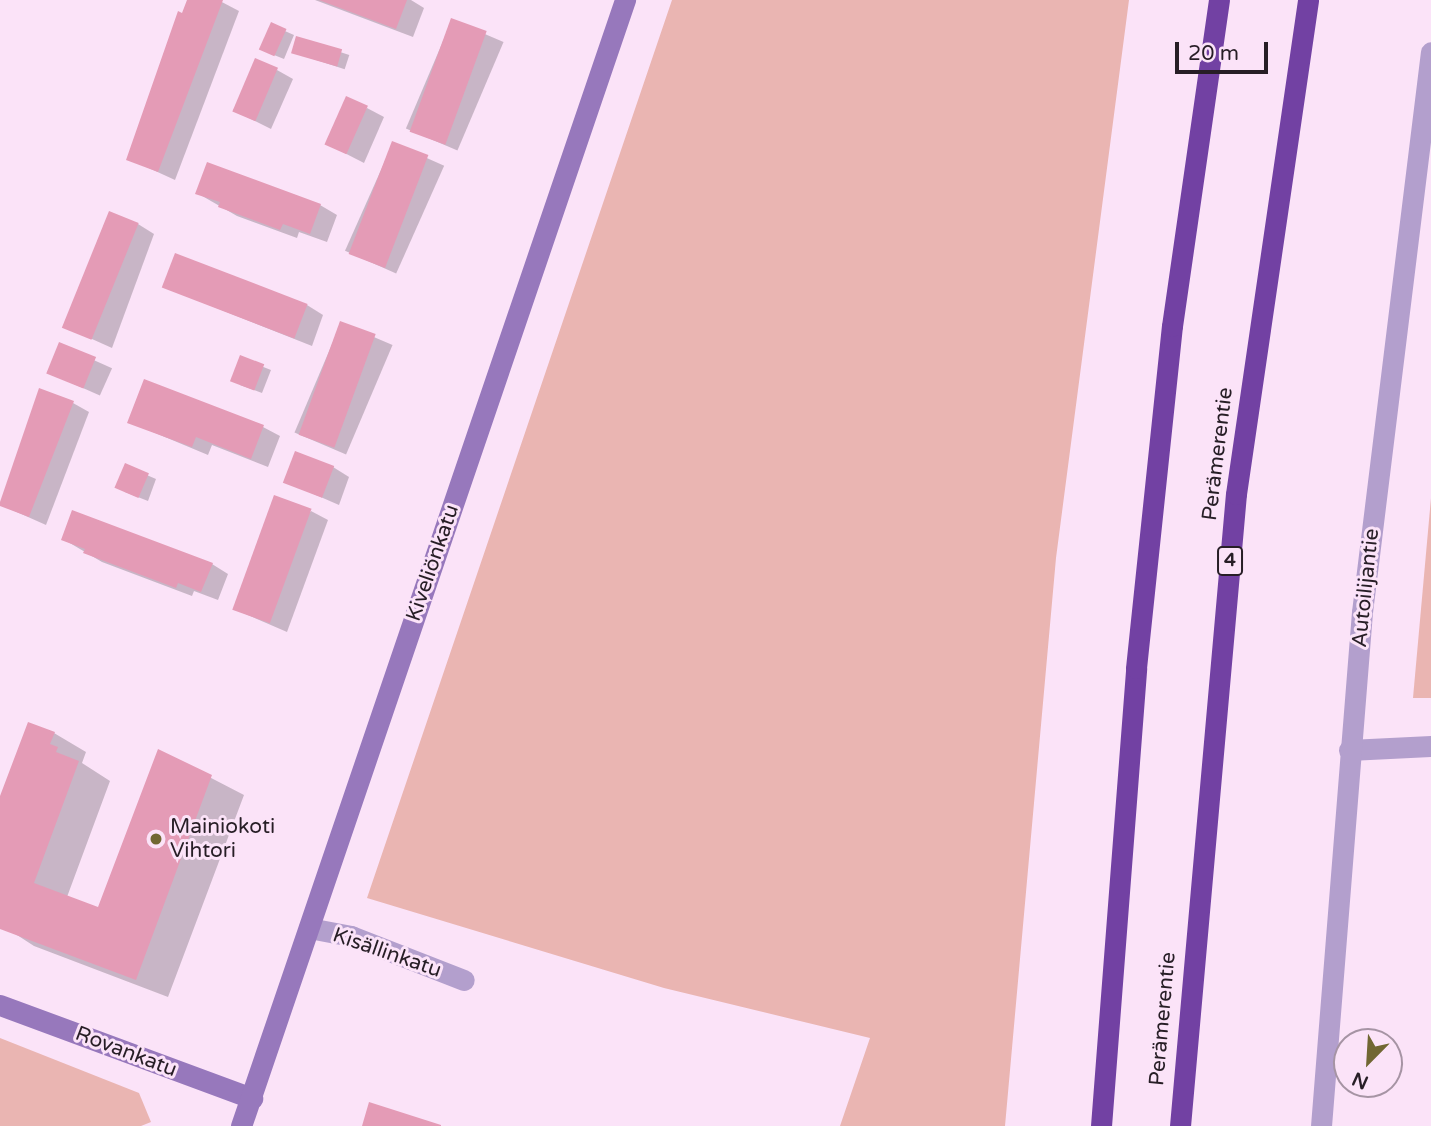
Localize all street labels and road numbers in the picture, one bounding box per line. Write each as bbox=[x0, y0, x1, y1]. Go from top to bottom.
street label: Perämerentie bbox=[1197, 386, 1239, 522]
street label: Kiveliönkatu bbox=[401, 501, 465, 625]
street label: Autoilijantie bbox=[1347, 527, 1385, 649]
road number: 4 bbox=[1216, 546, 1244, 576]
street label: Kisällinkatu bbox=[329, 923, 445, 983]
street label: Perämerentie bbox=[1145, 951, 1181, 1087]
street label: Rovankatu bbox=[72, 1021, 180, 1083]

